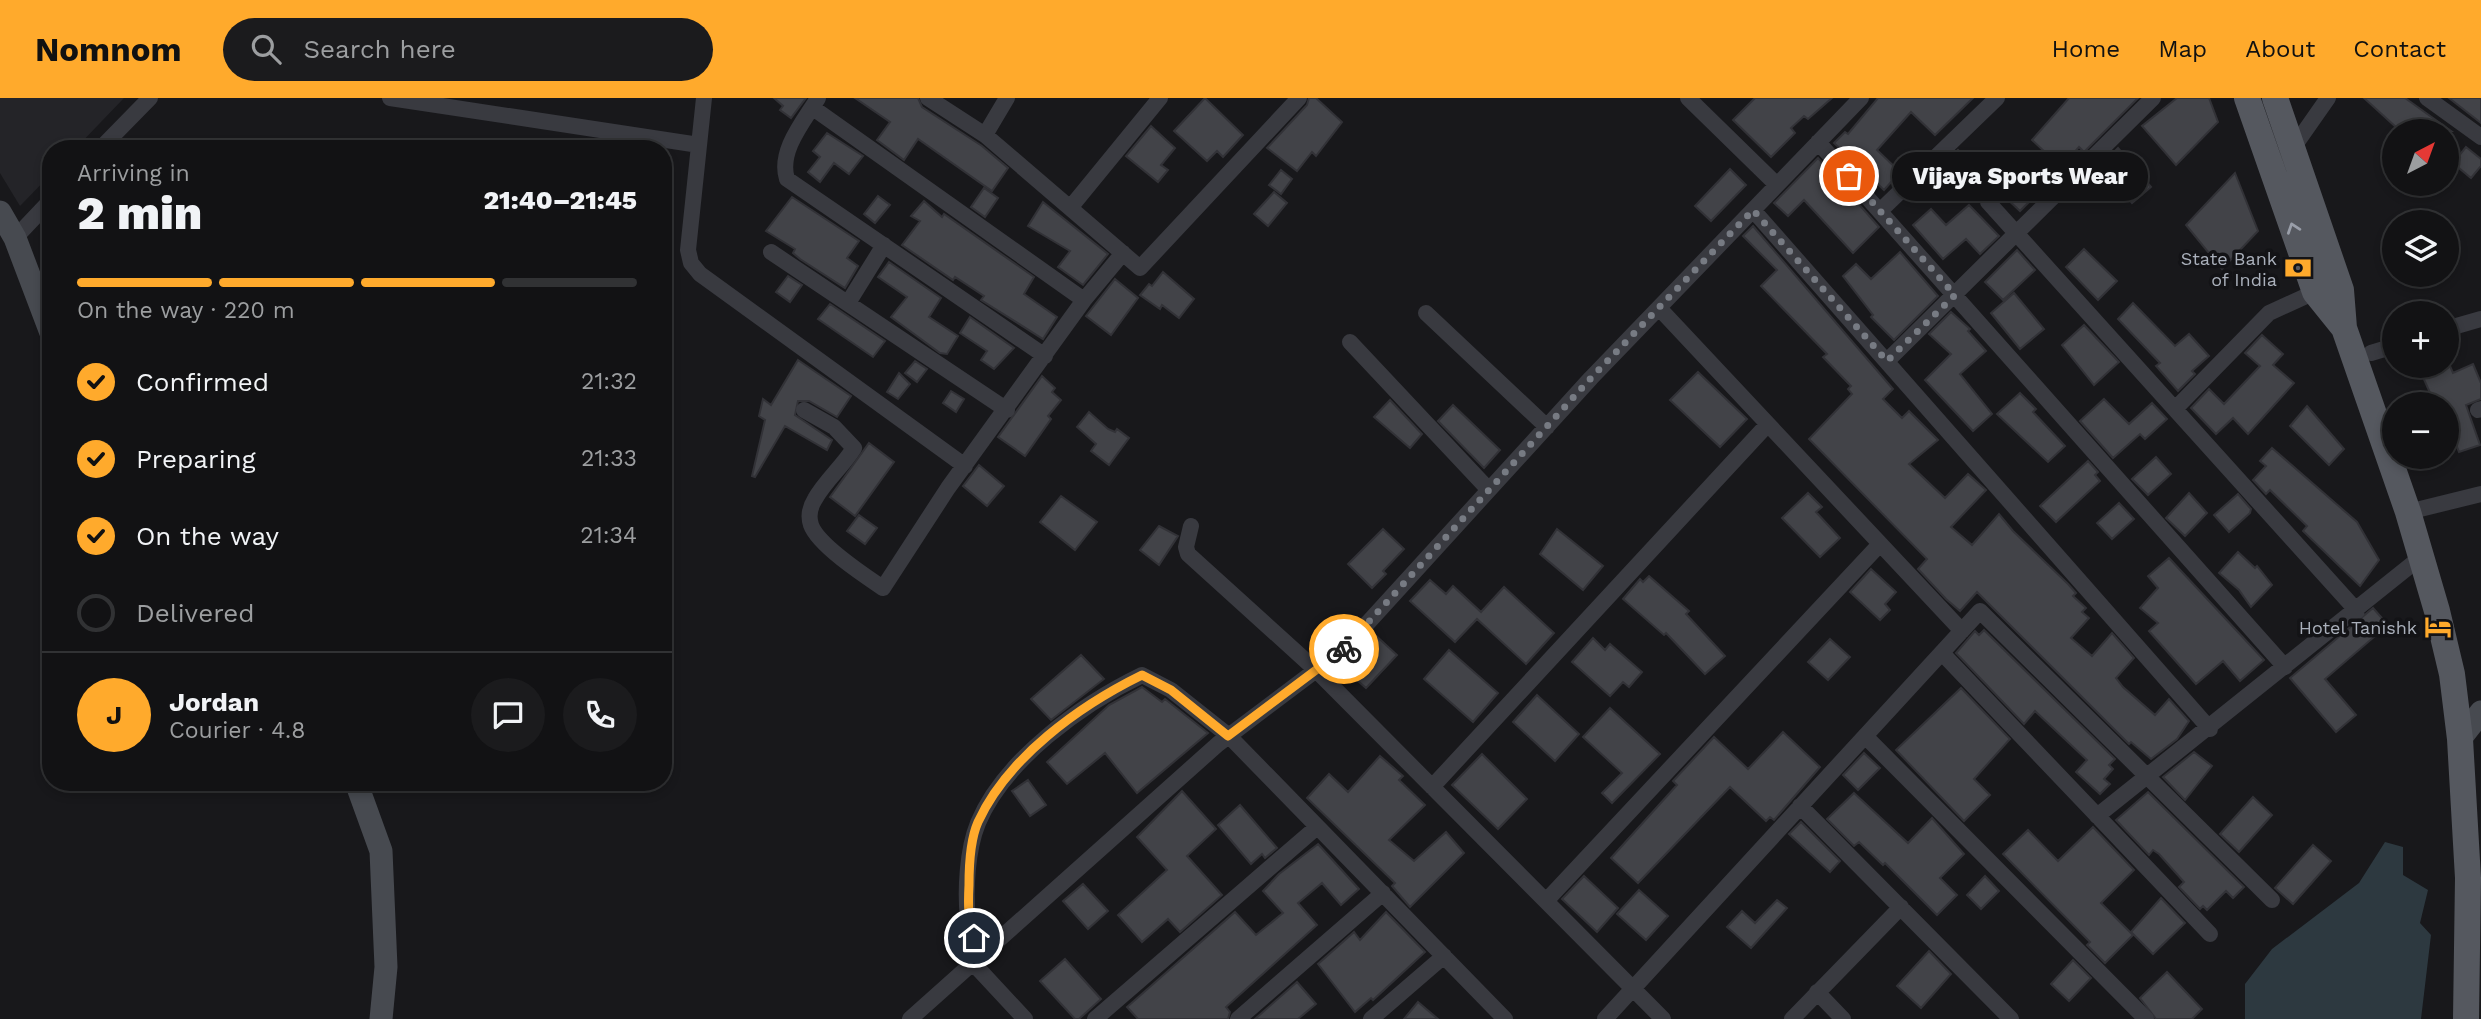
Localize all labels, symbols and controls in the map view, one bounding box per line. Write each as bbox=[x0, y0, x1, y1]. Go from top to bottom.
search box bbox=[223, 18, 713, 81]
text: Nomnom bbox=[35, 30, 181, 69]
icon: search bbox=[247, 30, 285, 68]
text: Search here bbox=[303, 34, 456, 64]
text: Home bbox=[2052, 35, 2120, 63]
text: Map bbox=[2158, 35, 2207, 63]
text: About bbox=[2245, 35, 2315, 63]
text: Contact bbox=[2353, 35, 2446, 63]
north arrow bbox=[2382, 119, 2459, 196]
map controls bbox=[2382, 119, 2459, 469]
pin bbox=[1819, 146, 1879, 206]
callout: Vijaya Sports Wear bbox=[1891, 152, 2146, 200]
icon: bag bbox=[1830, 157, 1868, 195]
text: Arriving in bbox=[77, 160, 190, 187]
text: Vijaya Sports Wear bbox=[1913, 163, 2127, 190]
text: 21:40–21:45 bbox=[483, 185, 637, 215]
text: 2 min bbox=[77, 186, 202, 240]
button: layers bbox=[2382, 210, 2459, 287]
one-way arrow bbox=[2287, 222, 2301, 234]
place label: State Bank of India bbox=[2181, 248, 2277, 290]
bank icon: State Bank of India bbox=[2283, 253, 2313, 283]
text: On the way · 220 m bbox=[77, 297, 295, 324]
button: + bbox=[2382, 301, 2459, 378]
icon: check bbox=[77, 363, 115, 401]
text: Confirmed bbox=[136, 367, 269, 397]
text: 21:32 bbox=[581, 368, 637, 395]
button: − bbox=[2382, 392, 2459, 469]
icon: check bbox=[77, 440, 115, 478]
text: Preparing bbox=[136, 444, 256, 474]
text: 21:33 bbox=[581, 445, 637, 472]
icon: check bbox=[77, 517, 115, 555]
text: On the way bbox=[136, 521, 279, 551]
text: 21:34 bbox=[580, 522, 637, 549]
text: Delivered bbox=[136, 598, 255, 628]
hotel icon: Hotel Tanishk bbox=[2423, 612, 2453, 642]
courier bbox=[1309, 614, 1379, 684]
place label: Hotel Tanishk bbox=[2299, 617, 2417, 638]
icon: bike bbox=[1325, 630, 1363, 668]
button: chat bbox=[471, 678, 545, 752]
button: phone bbox=[563, 678, 637, 752]
text: Jordan bbox=[169, 687, 259, 717]
text: J bbox=[106, 700, 122, 730]
text: Courier · 4.8 bbox=[169, 717, 305, 744]
pin bbox=[944, 908, 1004, 968]
icon: home bbox=[955, 919, 993, 957]

